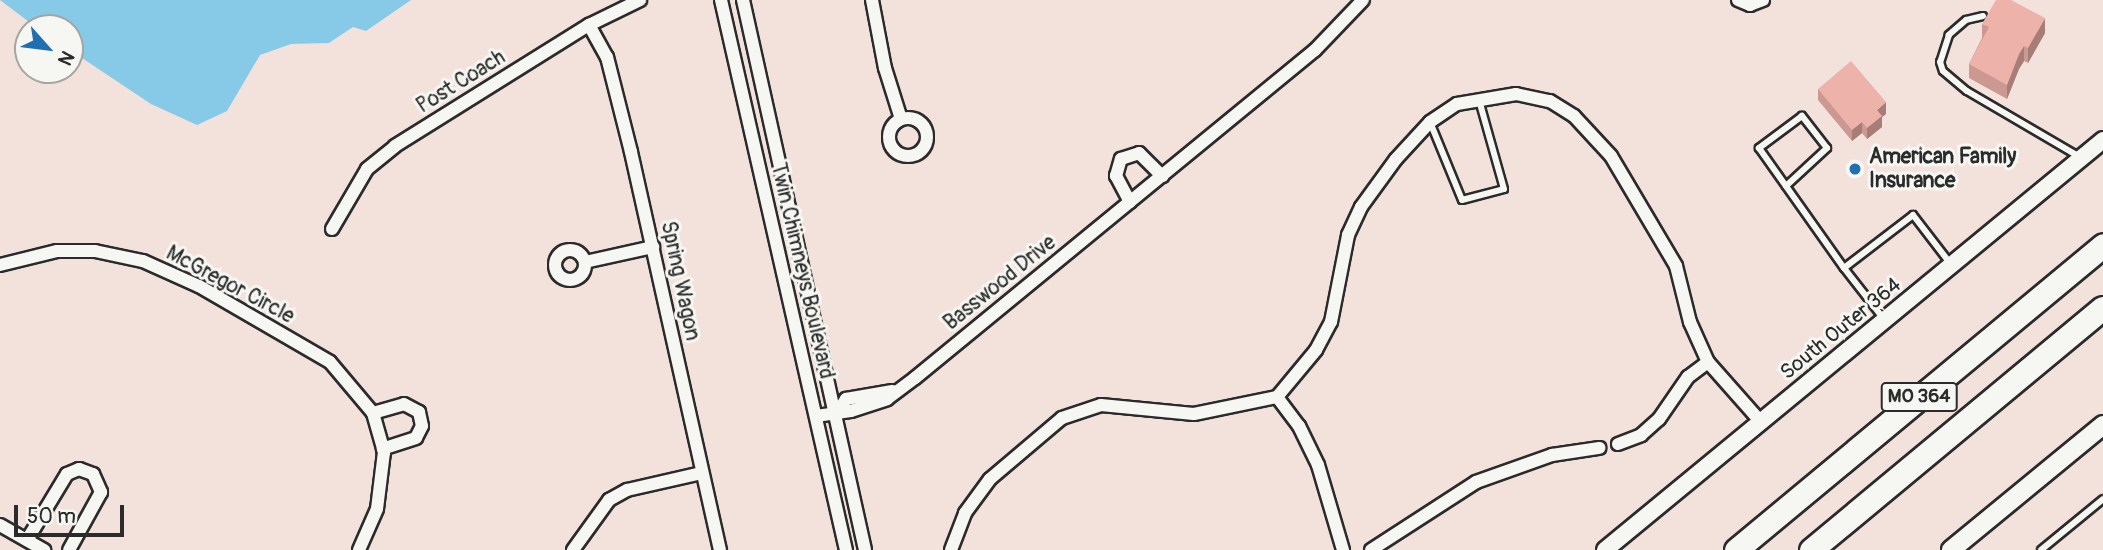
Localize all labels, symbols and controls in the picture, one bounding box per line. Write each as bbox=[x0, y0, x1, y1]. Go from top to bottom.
north arrow bbox=[14, 14, 84, 84]
street label: Post Coach bbox=[412, 45, 510, 119]
text: N bbox=[52, 47, 79, 69]
place label: American Family Insurance bbox=[1869, 144, 2016, 194]
street label: Twin Chimneys Boulevard bbox=[765, 161, 839, 381]
marker: American Family Insurance bbox=[1847, 161, 1863, 177]
street label: Spring Wagon bbox=[655, 219, 705, 343]
street label: Basswood Drive bbox=[939, 230, 1061, 336]
street label: McGregor Circle bbox=[162, 241, 298, 329]
street label: South Outer 364 bbox=[1776, 273, 1906, 385]
road number: MO 364 bbox=[1881, 382, 1958, 412]
scale bar bbox=[18, 490, 128, 534]
text: 50 m bbox=[27, 503, 76, 530]

